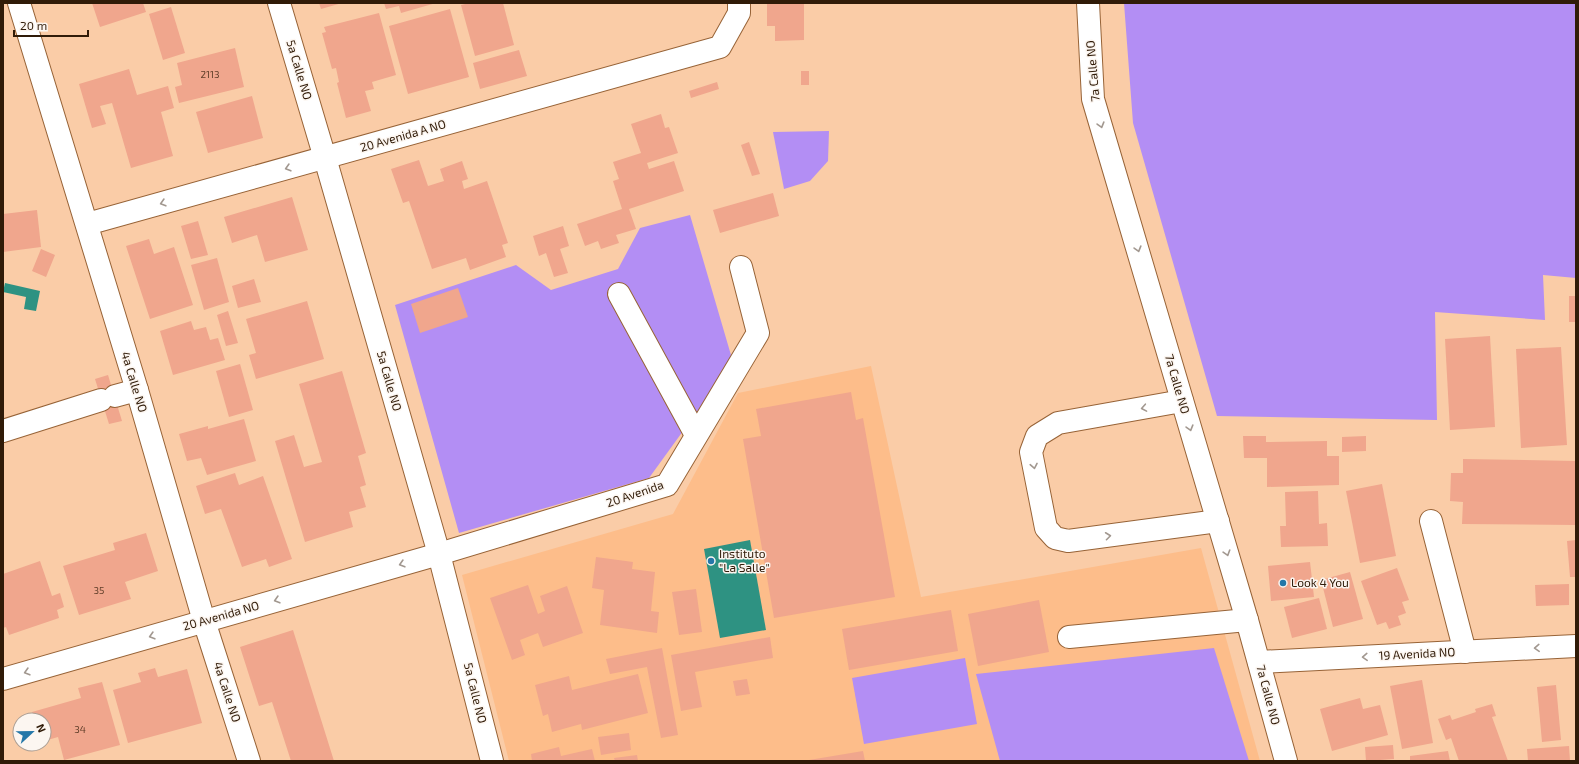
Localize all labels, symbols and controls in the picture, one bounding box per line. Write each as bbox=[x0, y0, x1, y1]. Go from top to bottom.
scale bar bbox=[14, 12, 88, 38]
text: 20 m bbox=[20, 18, 47, 32]
street label: 5a Calle NO bbox=[284, 38, 316, 101]
street label: 7a Calle NO bbox=[1082, 40, 1102, 102]
house number: 2113 bbox=[200, 68, 220, 80]
street label: 20 Avenida A NO bbox=[358, 116, 447, 154]
one-way arrow bbox=[1096, 121, 1105, 128]
one-way arrow bbox=[284, 163, 291, 172]
one-way arrow bbox=[159, 198, 166, 207]
one-way arrow bbox=[1133, 246, 1142, 253]
street label: 5a Calle NO bbox=[375, 349, 405, 412]
street label: 4a Calle NO bbox=[119, 350, 151, 414]
street label: 7a Calle NO bbox=[1163, 352, 1193, 415]
one-way arrow bbox=[1141, 403, 1147, 412]
one-way arrow bbox=[1185, 424, 1194, 431]
one-way arrow bbox=[1029, 463, 1038, 470]
street label: 20 Avenida bbox=[604, 477, 665, 509]
one-way arrow bbox=[1105, 532, 1111, 541]
place label: Instituto "La Salle" bbox=[719, 546, 770, 574]
one-way arrow bbox=[1222, 549, 1231, 556]
marker: Instituto "La Salle" bbox=[706, 556, 716, 566]
one-way arrow bbox=[398, 559, 405, 568]
place label: Look 4 You bbox=[1291, 575, 1349, 589]
marker: Look 4 You bbox=[1278, 578, 1288, 588]
house number: 35 bbox=[94, 584, 104, 596]
one-way arrow bbox=[273, 595, 280, 604]
street label: 20 Avenida NO bbox=[181, 597, 261, 633]
one-way arrow bbox=[148, 631, 155, 640]
street label: 19 Avenida NO bbox=[1378, 644, 1456, 662]
one-way arrow bbox=[1534, 644, 1540, 653]
one-way arrow bbox=[1362, 652, 1368, 661]
street label: 4a Calle NO bbox=[212, 660, 244, 724]
street label: 5a Calle NO bbox=[462, 661, 490, 724]
street label: 7a Calle NO bbox=[1254, 663, 1284, 726]
one-way arrow bbox=[24, 667, 31, 676]
north arrow bbox=[12, 712, 52, 752]
text: N bbox=[34, 722, 49, 734]
house number: 34 bbox=[74, 723, 86, 735]

